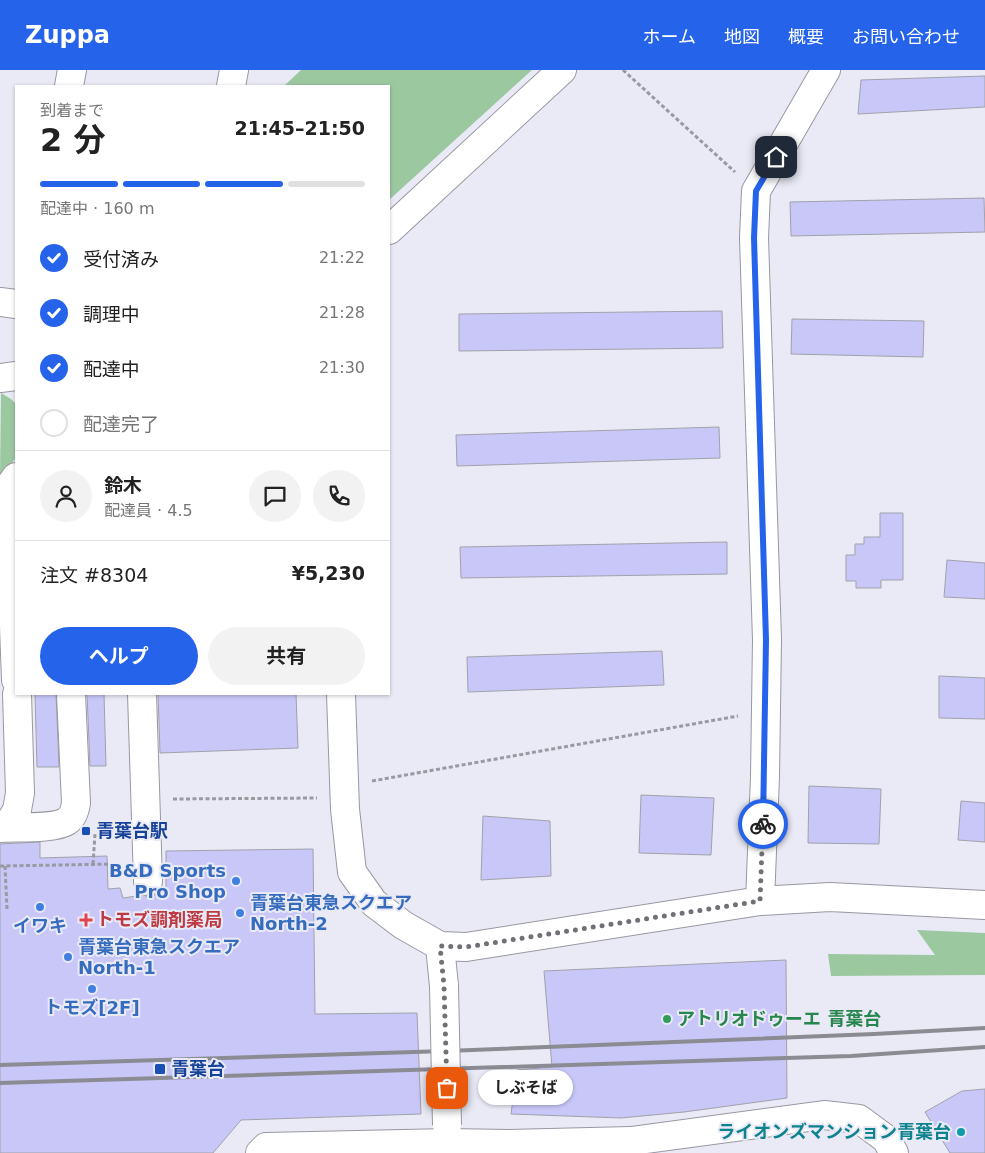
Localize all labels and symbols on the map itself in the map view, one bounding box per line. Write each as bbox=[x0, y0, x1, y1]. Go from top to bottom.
pin bbox=[755, 136, 797, 178]
courier bbox=[738, 799, 788, 849]
place label: 青葉台駅 bbox=[96, 820, 168, 841]
marker: 青葉台駅 bbox=[80, 825, 92, 837]
place label: B&D Sports Pro Shop bbox=[109, 860, 226, 902]
marker: B&D Sports Pro Shop bbox=[230, 875, 242, 887]
place label: 青葉台東急スクエア North-2 bbox=[250, 892, 412, 934]
marker: イワキ bbox=[34, 901, 46, 913]
marker: 青葉台東急スクエア North-2 bbox=[234, 907, 246, 919]
place label: トモズ調剤薬局 bbox=[96, 909, 222, 930]
marker: トモズ調剤薬局 bbox=[80, 914, 92, 926]
place label: イワキ bbox=[13, 915, 67, 936]
place label: 青葉台東急スクエア North-1 bbox=[78, 936, 240, 978]
marker: 青葉台東急スクエア North-1 bbox=[62, 951, 74, 963]
marker: トモズ[2F] bbox=[86, 983, 98, 995]
place label: トモズ[2F] bbox=[44, 997, 140, 1018]
place label: アトリオドゥーエ 青葉台 bbox=[677, 1008, 881, 1029]
marker: アトリオドゥーエ 青葉台 bbox=[661, 1013, 673, 1025]
place label: 青葉台 bbox=[171, 1058, 225, 1079]
marker: 青葉台 bbox=[153, 1062, 167, 1076]
pin bbox=[426, 1067, 468, 1109]
callout: しぶそば bbox=[477, 1070, 572, 1106]
place label: ライオンズマンション青葉台 bbox=[717, 1121, 951, 1142]
marker: ライオンズマンション青葉台 bbox=[955, 1126, 967, 1138]

